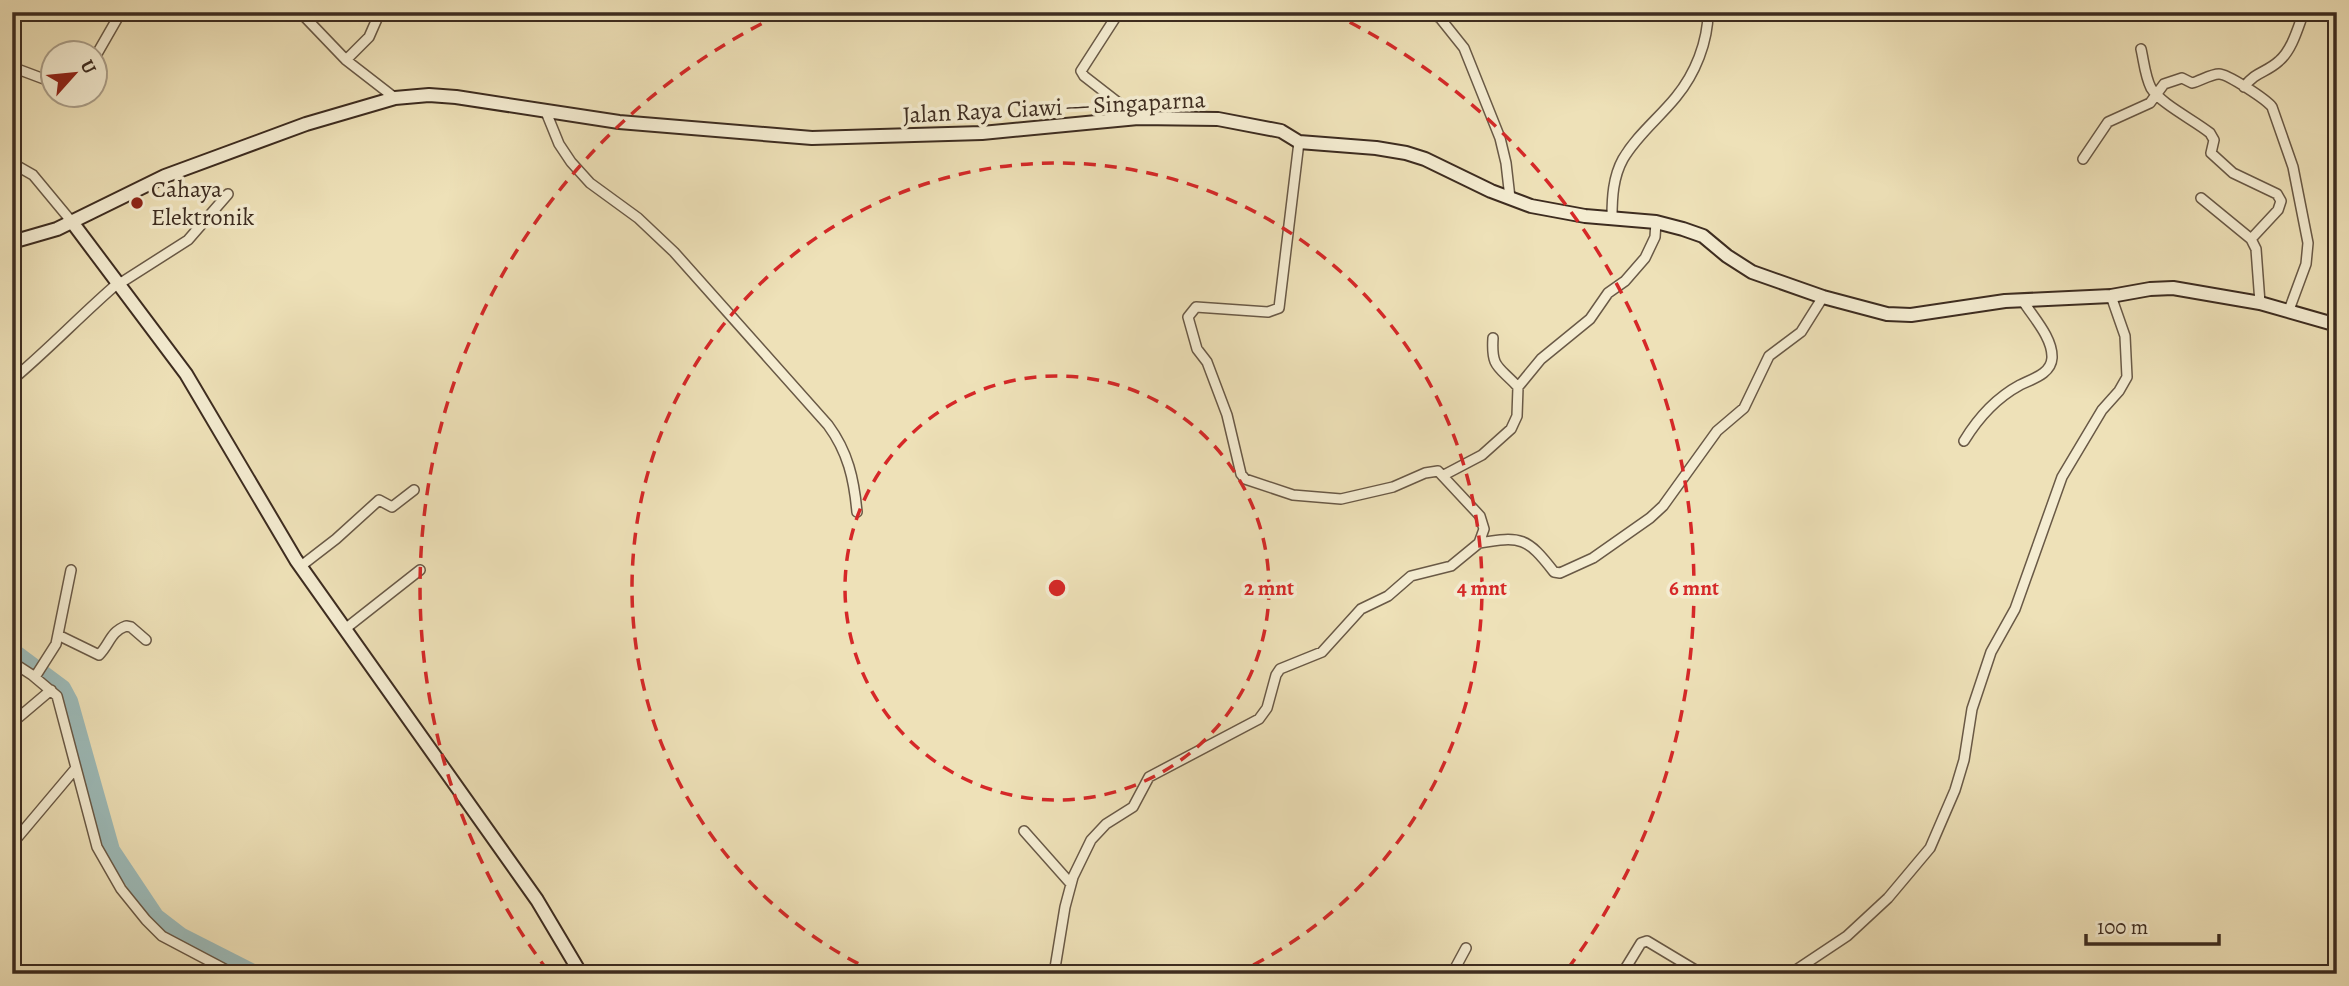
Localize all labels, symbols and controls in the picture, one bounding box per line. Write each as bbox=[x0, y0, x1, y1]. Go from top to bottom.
north arrow bbox=[38, 38, 108, 108]
text: U bbox=[74, 55, 103, 79]
street label: Jalan Raya Ciawi — Singaparna bbox=[902, 83, 1207, 131]
place label: Cahaya Elektronik bbox=[151, 173, 254, 233]
marker: Cahaya Elektronik bbox=[129, 195, 145, 211]
text: 2 mnt bbox=[1244, 574, 1294, 602]
text: 4 mnt bbox=[1457, 574, 1507, 602]
text: 6 mnt bbox=[1669, 574, 1719, 602]
centre of rings bbox=[1045, 576, 1069, 600]
scale bar bbox=[2086, 902, 2220, 946]
text: 100 m bbox=[2097, 913, 2148, 941]

